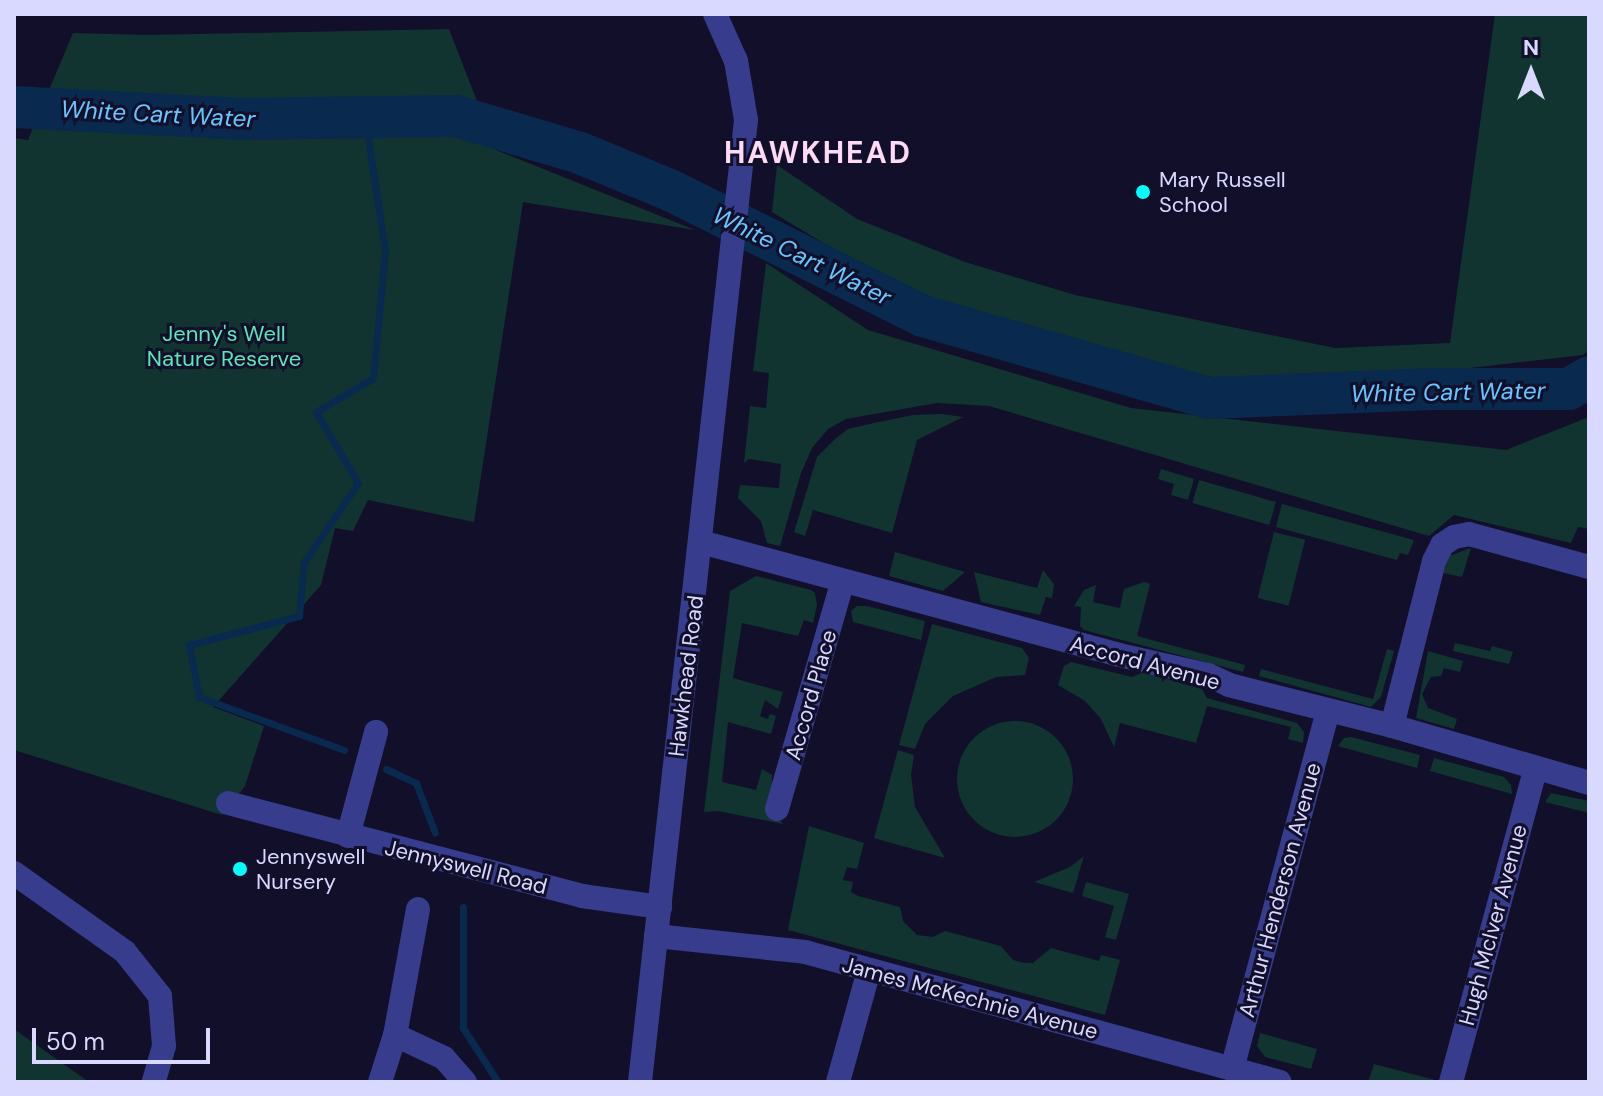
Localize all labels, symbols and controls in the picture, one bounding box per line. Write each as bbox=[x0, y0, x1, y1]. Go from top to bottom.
north arrow bbox=[1491, 32, 1571, 112]
text: N bbox=[1523, 33, 1539, 62]
water label: White Cart Water bbox=[60, 95, 256, 133]
district label: HAWKHEAD bbox=[724, 135, 912, 171]
place label: Mary Russell School bbox=[1159, 166, 1286, 218]
marker: Mary Russell School bbox=[1134, 183, 1152, 201]
water label: White Cart Water bbox=[708, 200, 896, 312]
park label: Jenny's Well Nature Reserve bbox=[147, 320, 301, 372]
water label: White Cart Water bbox=[1350, 376, 1546, 408]
street label: Hawkhead Road bbox=[663, 594, 709, 758]
street label: Accord Place bbox=[780, 627, 842, 763]
street label: Accord Avenue bbox=[1067, 630, 1223, 696]
street label: Arthur Henderson Avenue bbox=[1233, 760, 1327, 1020]
street label: Hugh McIver Avenue bbox=[1453, 822, 1533, 1028]
street label: Jennyswell Road bbox=[382, 834, 550, 900]
place label: Jennyswell Nursery bbox=[256, 843, 365, 894]
marker: Jennyswell Nursery bbox=[231, 860, 249, 878]
street label: James McKechnie Avenue bbox=[839, 951, 1101, 1045]
scale bar bbox=[36, 1012, 214, 1062]
text: 50 m bbox=[46, 1026, 105, 1057]

